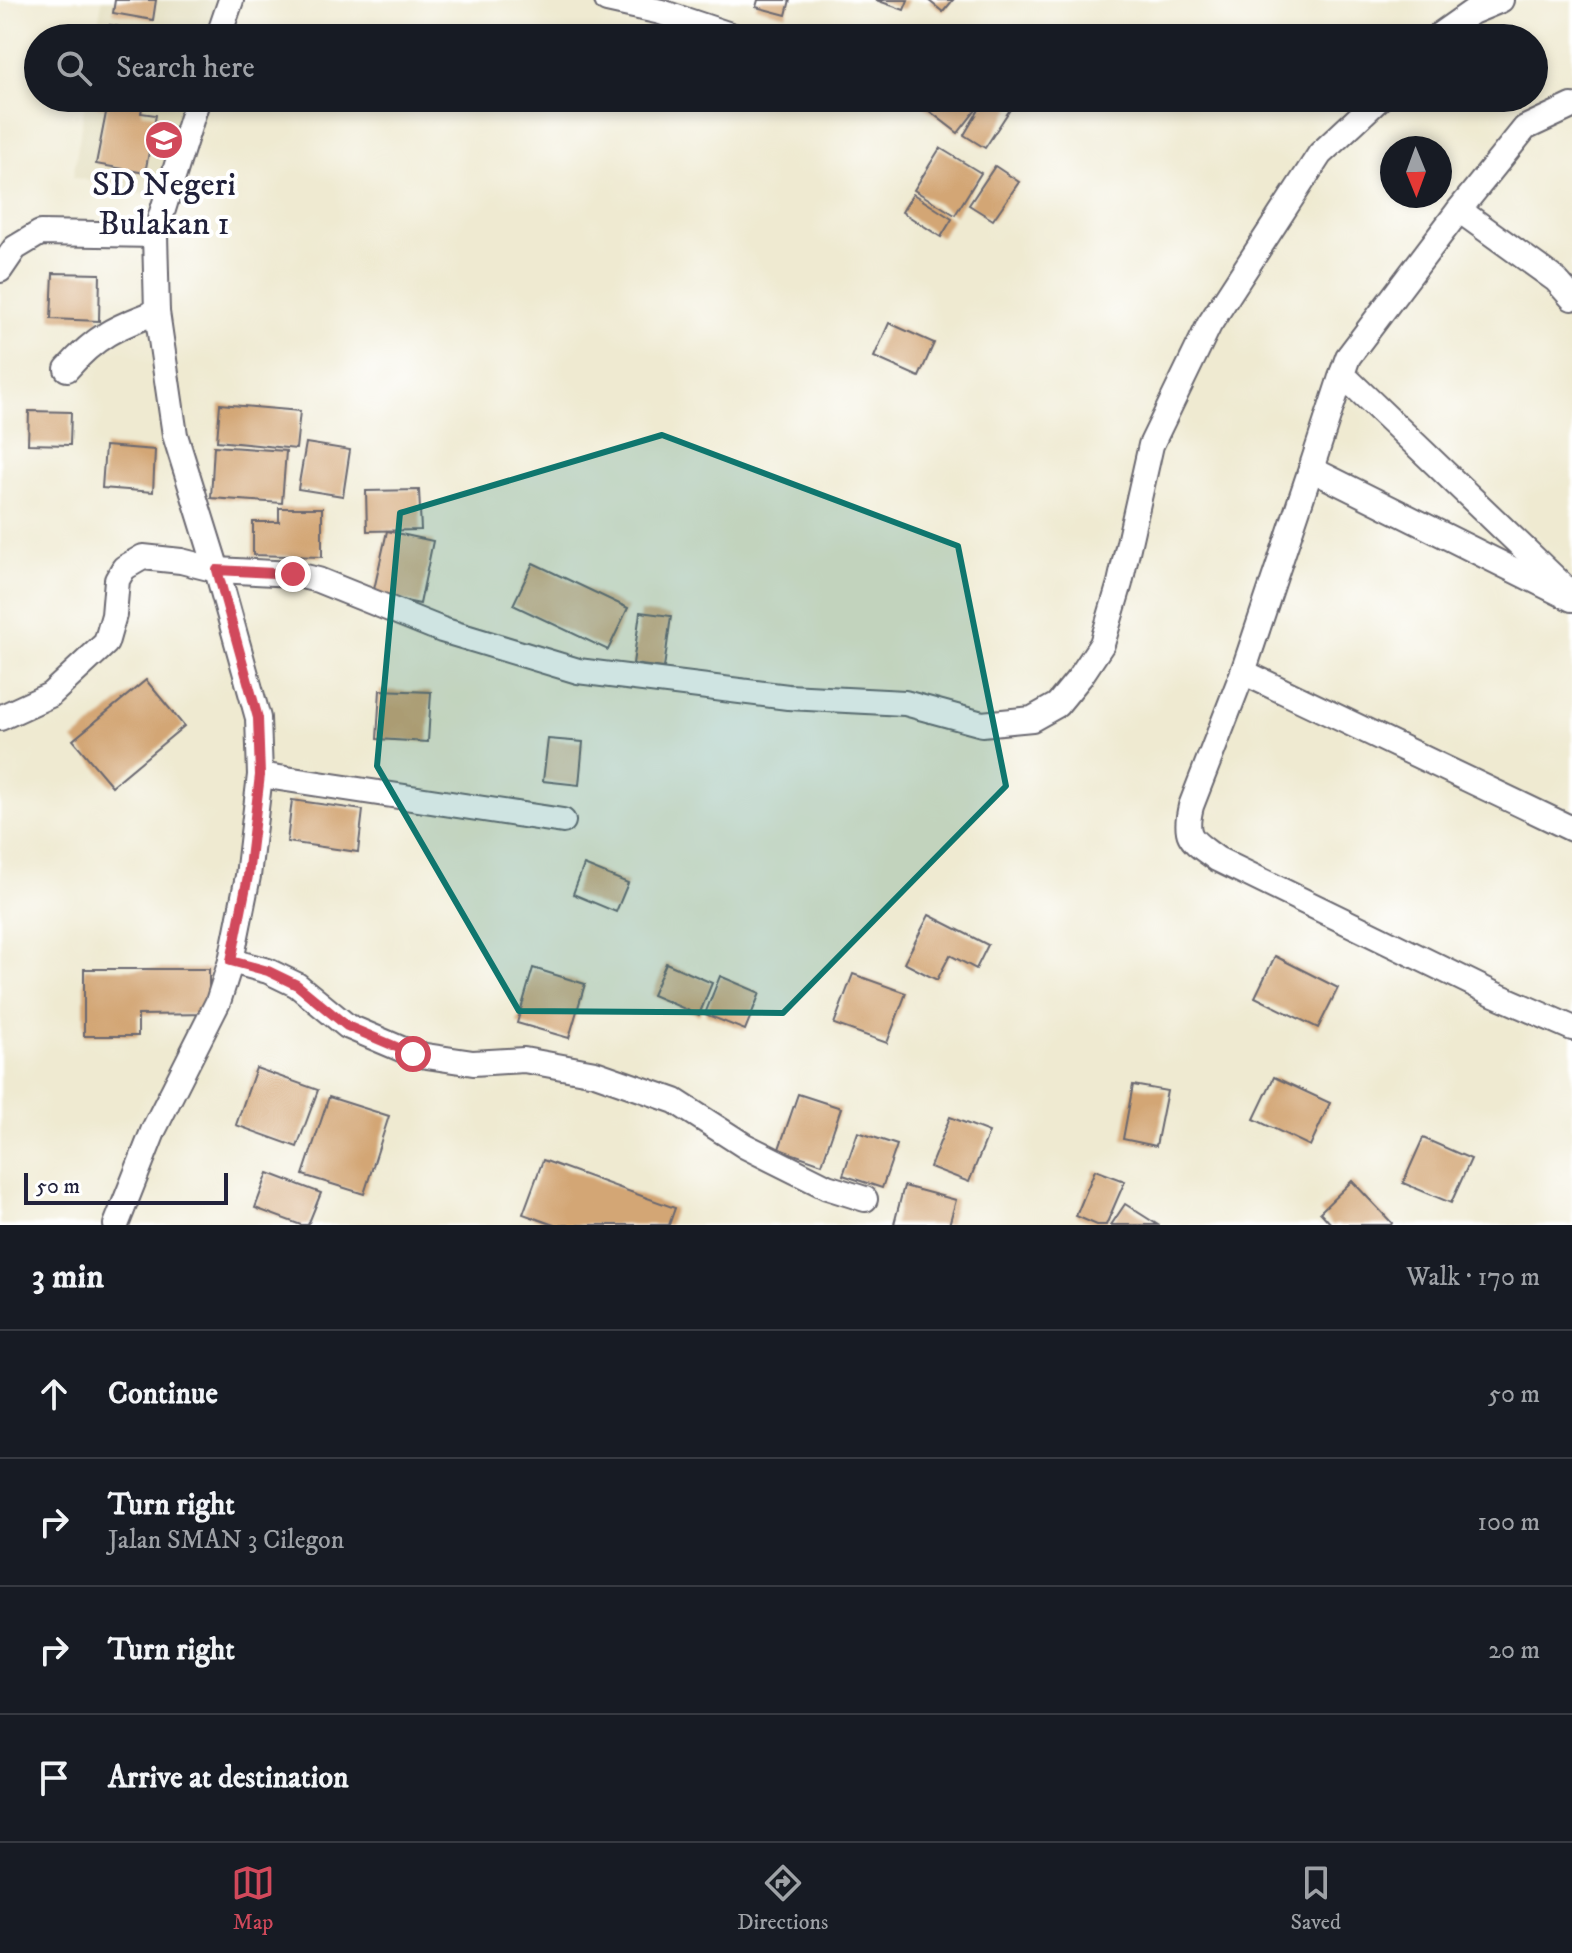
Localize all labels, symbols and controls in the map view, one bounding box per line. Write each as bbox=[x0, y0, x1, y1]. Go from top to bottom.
search box bbox=[24, 24, 1548, 112]
icon: search bbox=[52, 46, 96, 90]
text: Search here bbox=[116, 50, 255, 87]
school or university icon: SD Negeri Bulakan 1 bbox=[143, 119, 185, 161]
north arrow bbox=[1380, 136, 1452, 208]
place label: SD Negeri Bulakan 1 bbox=[92, 164, 236, 245]
route end bbox=[275, 556, 311, 592]
route start bbox=[395, 1036, 431, 1072]
scale bar bbox=[24, 1169, 228, 1205]
text: 50 m bbox=[36, 1173, 80, 1200]
text: 3 min bbox=[32, 1256, 104, 1298]
text: Walk · 170 m bbox=[1406, 1261, 1540, 1294]
icon: ahead bbox=[32, 1372, 76, 1416]
text: Continue bbox=[108, 1376, 218, 1413]
text: 50 m bbox=[1488, 1378, 1540, 1411]
text: Turn right bbox=[108, 1487, 235, 1524]
icon: right bbox=[32, 1500, 76, 1544]
text: 100 m bbox=[1477, 1506, 1540, 1539]
text: Jalan SMAN 3 Cilegon bbox=[108, 1524, 344, 1557]
icon: right bbox=[32, 1628, 76, 1672]
text: Turn right bbox=[108, 1632, 235, 1669]
text: 20 m bbox=[1488, 1634, 1540, 1667]
icon: arrive bbox=[32, 1756, 76, 1800]
text: Arrive at destination bbox=[108, 1760, 349, 1797]
tab: Map bbox=[231, 1861, 275, 1936]
tab: Directions bbox=[737, 1861, 828, 1936]
tab: Saved bbox=[1290, 1861, 1341, 1936]

